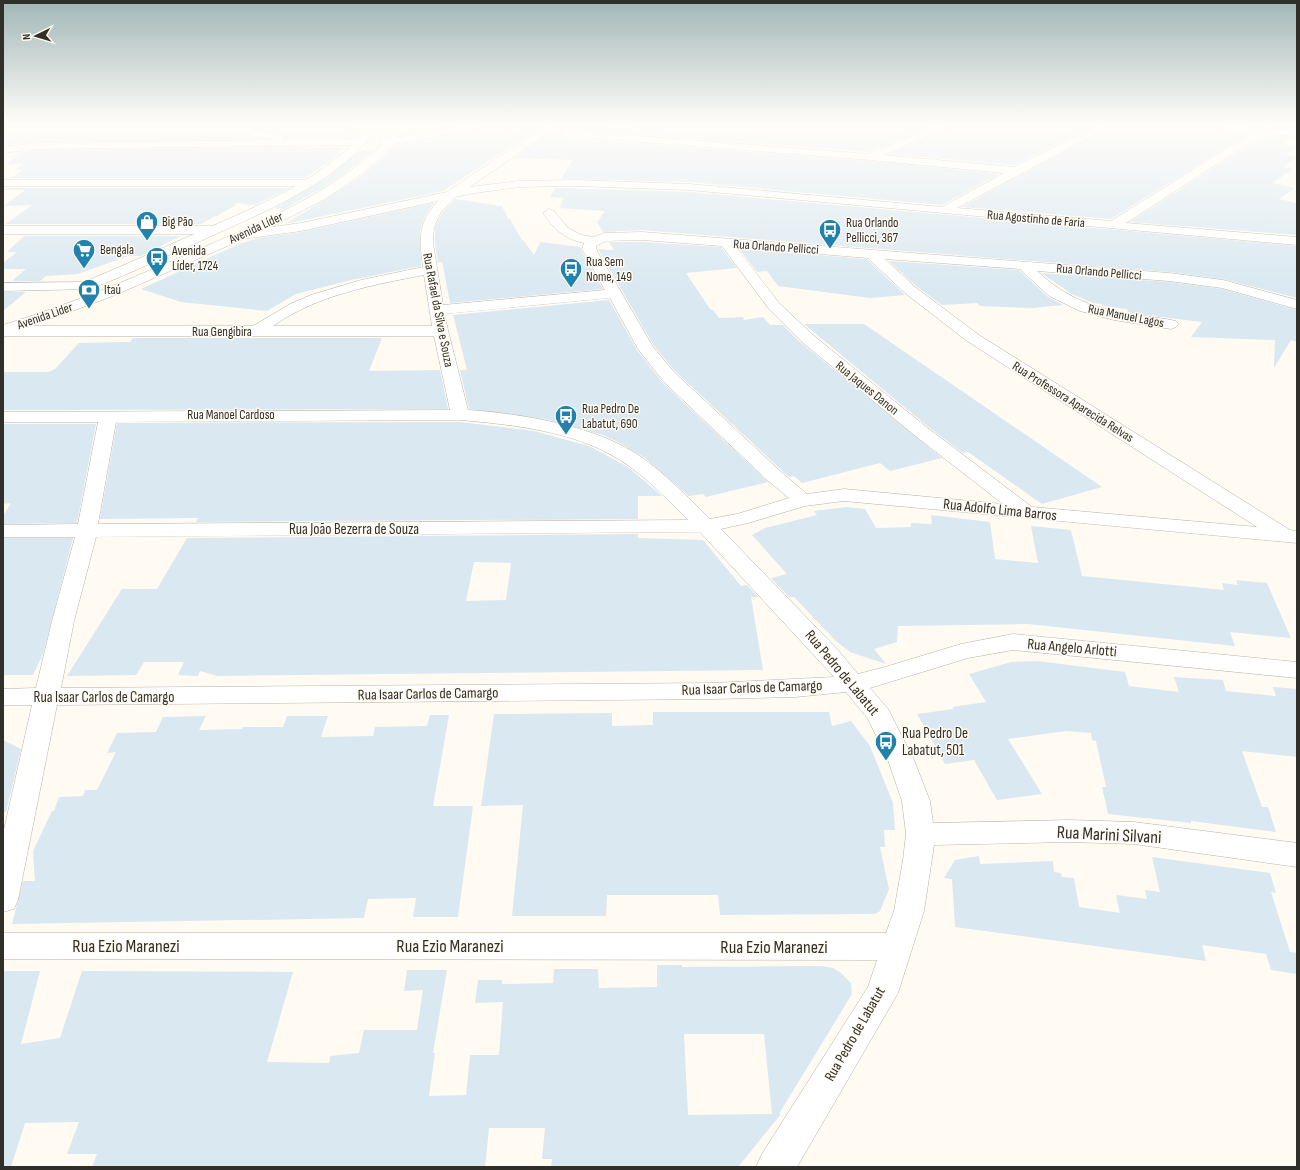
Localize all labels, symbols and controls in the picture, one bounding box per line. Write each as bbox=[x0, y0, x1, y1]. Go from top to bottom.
north arrow bbox=[16, 16, 56, 56]
text: N bbox=[20, 33, 33, 40]
street label: Rua Agostinho de Faria bbox=[986, 207, 1086, 231]
street label: Avenida Líder bbox=[226, 208, 286, 248]
shop icon: Big Pão bbox=[134, 209, 160, 242]
place label: Big Pão bbox=[162, 214, 193, 230]
place label: Rua Orlando Pellicci, 367 bbox=[846, 215, 899, 246]
bus stop icon: Rua Orlando Pellicci, 367 bbox=[817, 217, 843, 250]
street label: Rua Orlando Pellicci bbox=[733, 236, 819, 258]
supermarket icon: Bengala bbox=[71, 237, 97, 270]
place label: Bengala bbox=[100, 242, 134, 258]
place label: Avenida Líder, 1724 bbox=[171, 243, 219, 274]
bus stop icon: Avenida Líder, 1724 bbox=[144, 245, 170, 278]
street label: Rua Rafael da Silva e Souza bbox=[419, 252, 457, 368]
place label: Rua Sem Nome, 149 bbox=[586, 254, 632, 285]
bus stop icon: Rua Sem Nome, 149 bbox=[558, 256, 584, 289]
street label: Rua Orlando Pellicci bbox=[1056, 260, 1142, 284]
bank icon: Itaú bbox=[76, 277, 102, 310]
place label: Itaú bbox=[104, 282, 121, 298]
street label: Avenida Lider bbox=[14, 299, 75, 333]
street label: Rua Manuel Lagos bbox=[1087, 301, 1166, 331]
street label: Rua Gengibira bbox=[192, 324, 252, 340]
street label: Rua Jaques Danon bbox=[832, 358, 902, 418]
street label: Rua Professora Aparecida Relvas bbox=[1009, 358, 1137, 446]
place label: Rua Pedro De Labatut, 690 bbox=[582, 401, 639, 432]
bus stop icon: Rua Pedro De Labatut, 690 bbox=[553, 403, 579, 436]
street label: Rua Manoel Cardoso bbox=[187, 407, 275, 423]
street label: Rua Adolfo Lima Barros bbox=[942, 495, 1058, 525]
street label: Rua João Bezerra de Souza bbox=[289, 520, 419, 539]
street label: Rua Pedro de Labatut bbox=[801, 626, 884, 720]
street label: Rua Angelo Arlotti bbox=[1026, 635, 1118, 661]
street label: Rua Isaar Carlos de Camargo bbox=[681, 676, 823, 700]
street label: Rua Isaar Carlos de Camargo bbox=[357, 683, 499, 705]
street label: Rua Isaar Carlos de Camargo bbox=[34, 688, 174, 707]
place label: Rua Pedro De Labatut, 501 bbox=[902, 724, 968, 760]
bus stop icon: Rua Pedro De Labatut, 501 bbox=[873, 729, 899, 762]
street label: Rua Marini Silvani bbox=[1056, 822, 1162, 848]
street label: Rua Ezio Maranezi bbox=[72, 936, 180, 957]
street label: Rua Ezio Maranezi bbox=[396, 936, 504, 957]
street label: Rua Ezio Maranezi bbox=[720, 937, 828, 958]
street label: Rua Pedro de Labatut bbox=[820, 983, 890, 1085]

